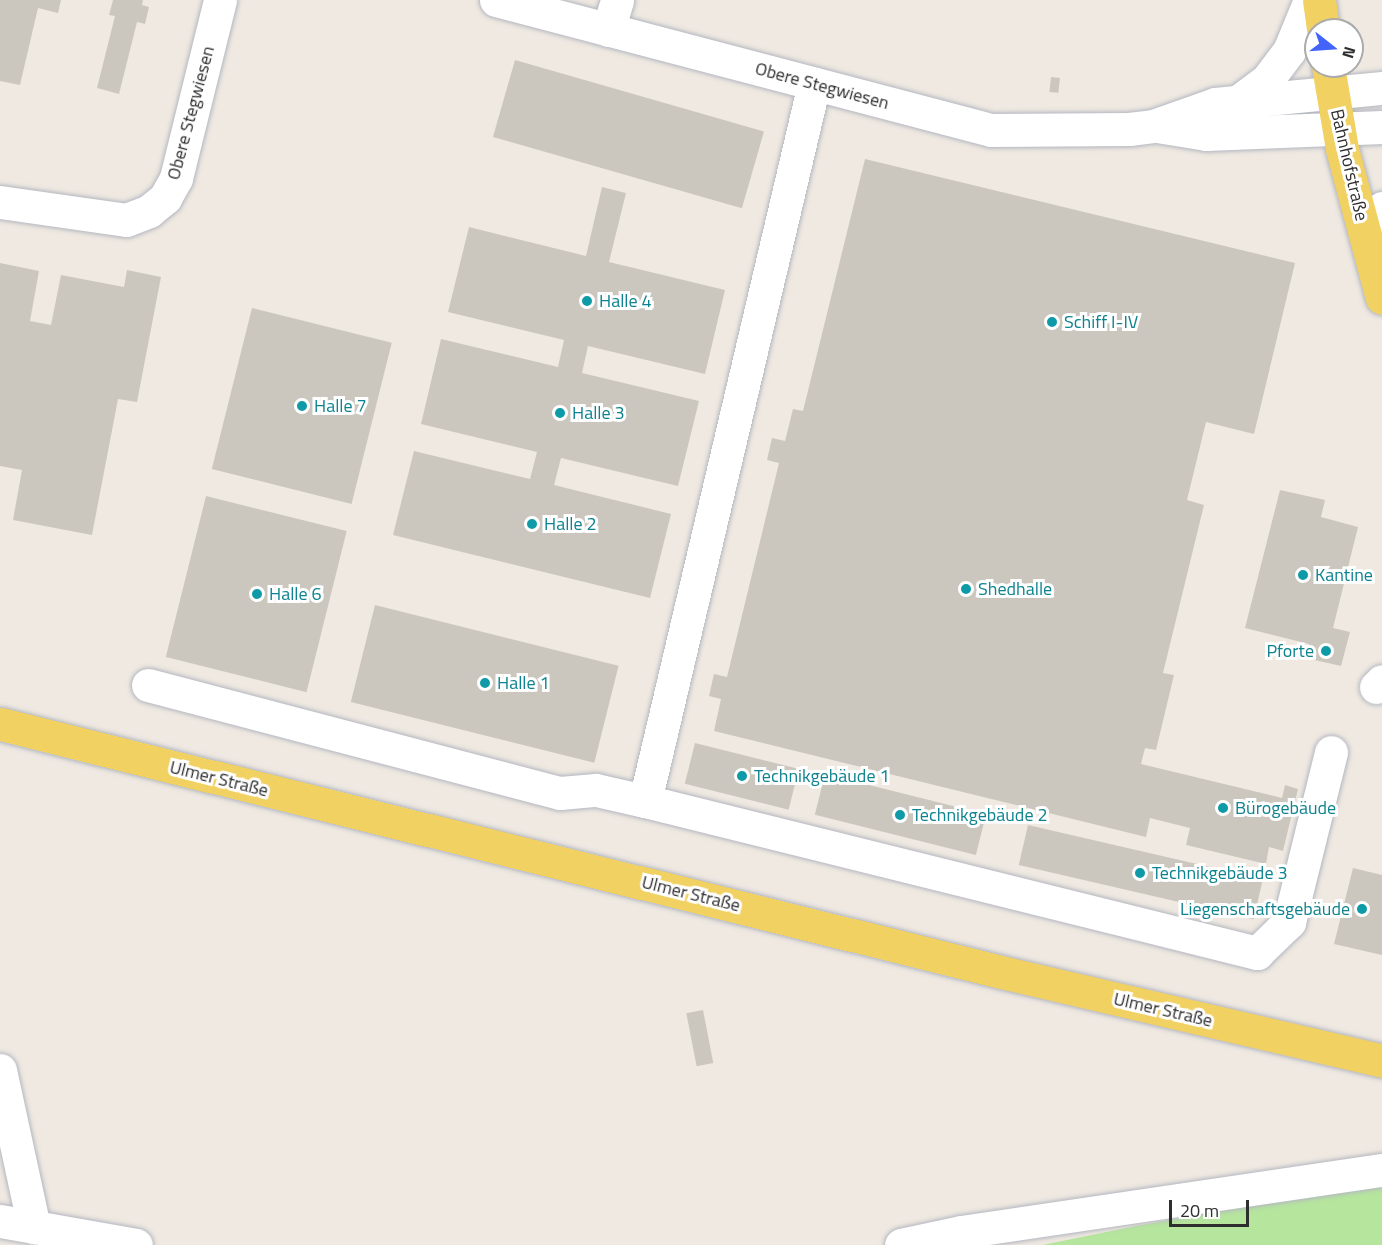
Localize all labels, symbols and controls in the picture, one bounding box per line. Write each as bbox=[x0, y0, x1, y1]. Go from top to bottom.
north arrow bbox=[1304, 18, 1364, 78]
street label: Obere Stegwiesen bbox=[163, 44, 219, 182]
text: N bbox=[1336, 44, 1362, 61]
street label: Obere Stegwiesen bbox=[753, 58, 891, 114]
street label: Bahnhofstraße bbox=[1326, 107, 1372, 223]
place label: Halle 4 bbox=[599, 290, 652, 312]
marker: Halle 4 bbox=[580, 294, 594, 308]
place label: Schiff I-IV bbox=[1064, 311, 1138, 333]
marker: Schiff I-IV bbox=[1045, 315, 1059, 329]
place label: Halle 7 bbox=[314, 395, 367, 417]
marker: Halle 7 bbox=[295, 399, 309, 413]
place label: Halle 3 bbox=[572, 402, 625, 424]
marker: Halle 3 bbox=[553, 406, 567, 420]
place label: Halle 2 bbox=[544, 513, 597, 535]
marker: Halle 2 bbox=[525, 517, 539, 531]
place label: Kantine bbox=[1315, 564, 1373, 586]
marker: Kantine bbox=[1296, 568, 1310, 582]
place label: Shedhalle bbox=[978, 578, 1052, 600]
marker: Shedhalle bbox=[959, 582, 973, 596]
place label: Halle 6 bbox=[269, 583, 322, 605]
marker: Halle 6 bbox=[250, 587, 264, 601]
place label: Pforte bbox=[1266, 640, 1314, 662]
marker: Pforte bbox=[1319, 644, 1333, 658]
place label: Halle 1 bbox=[497, 672, 550, 694]
marker: Halle 1 bbox=[478, 676, 492, 690]
street label: Ulmer Straße bbox=[168, 756, 270, 802]
place label: Technikgebäude 1 bbox=[754, 765, 890, 787]
marker: Technikgebäude 1 bbox=[735, 769, 749, 783]
place label: Bürogebäude bbox=[1235, 797, 1336, 819]
marker: Bürogebäude bbox=[1216, 801, 1230, 815]
place label: Technikgebäude 2 bbox=[912, 804, 1048, 826]
marker: Technikgebäude 2 bbox=[893, 808, 907, 822]
place label: Technikgebäude 3 bbox=[1152, 862, 1288, 884]
marker: Technikgebäude 3 bbox=[1133, 866, 1147, 880]
street label: Ulmer Straße bbox=[640, 871, 742, 917]
place label: Liegenschaftsgebäude bbox=[1180, 898, 1350, 920]
marker: Liegenschaftsgebäude bbox=[1355, 902, 1369, 916]
street label: Ulmer Straße bbox=[1112, 988, 1214, 1032]
scale bar bbox=[1172, 1188, 1252, 1226]
text: 20 m bbox=[1180, 1197, 1219, 1224]

